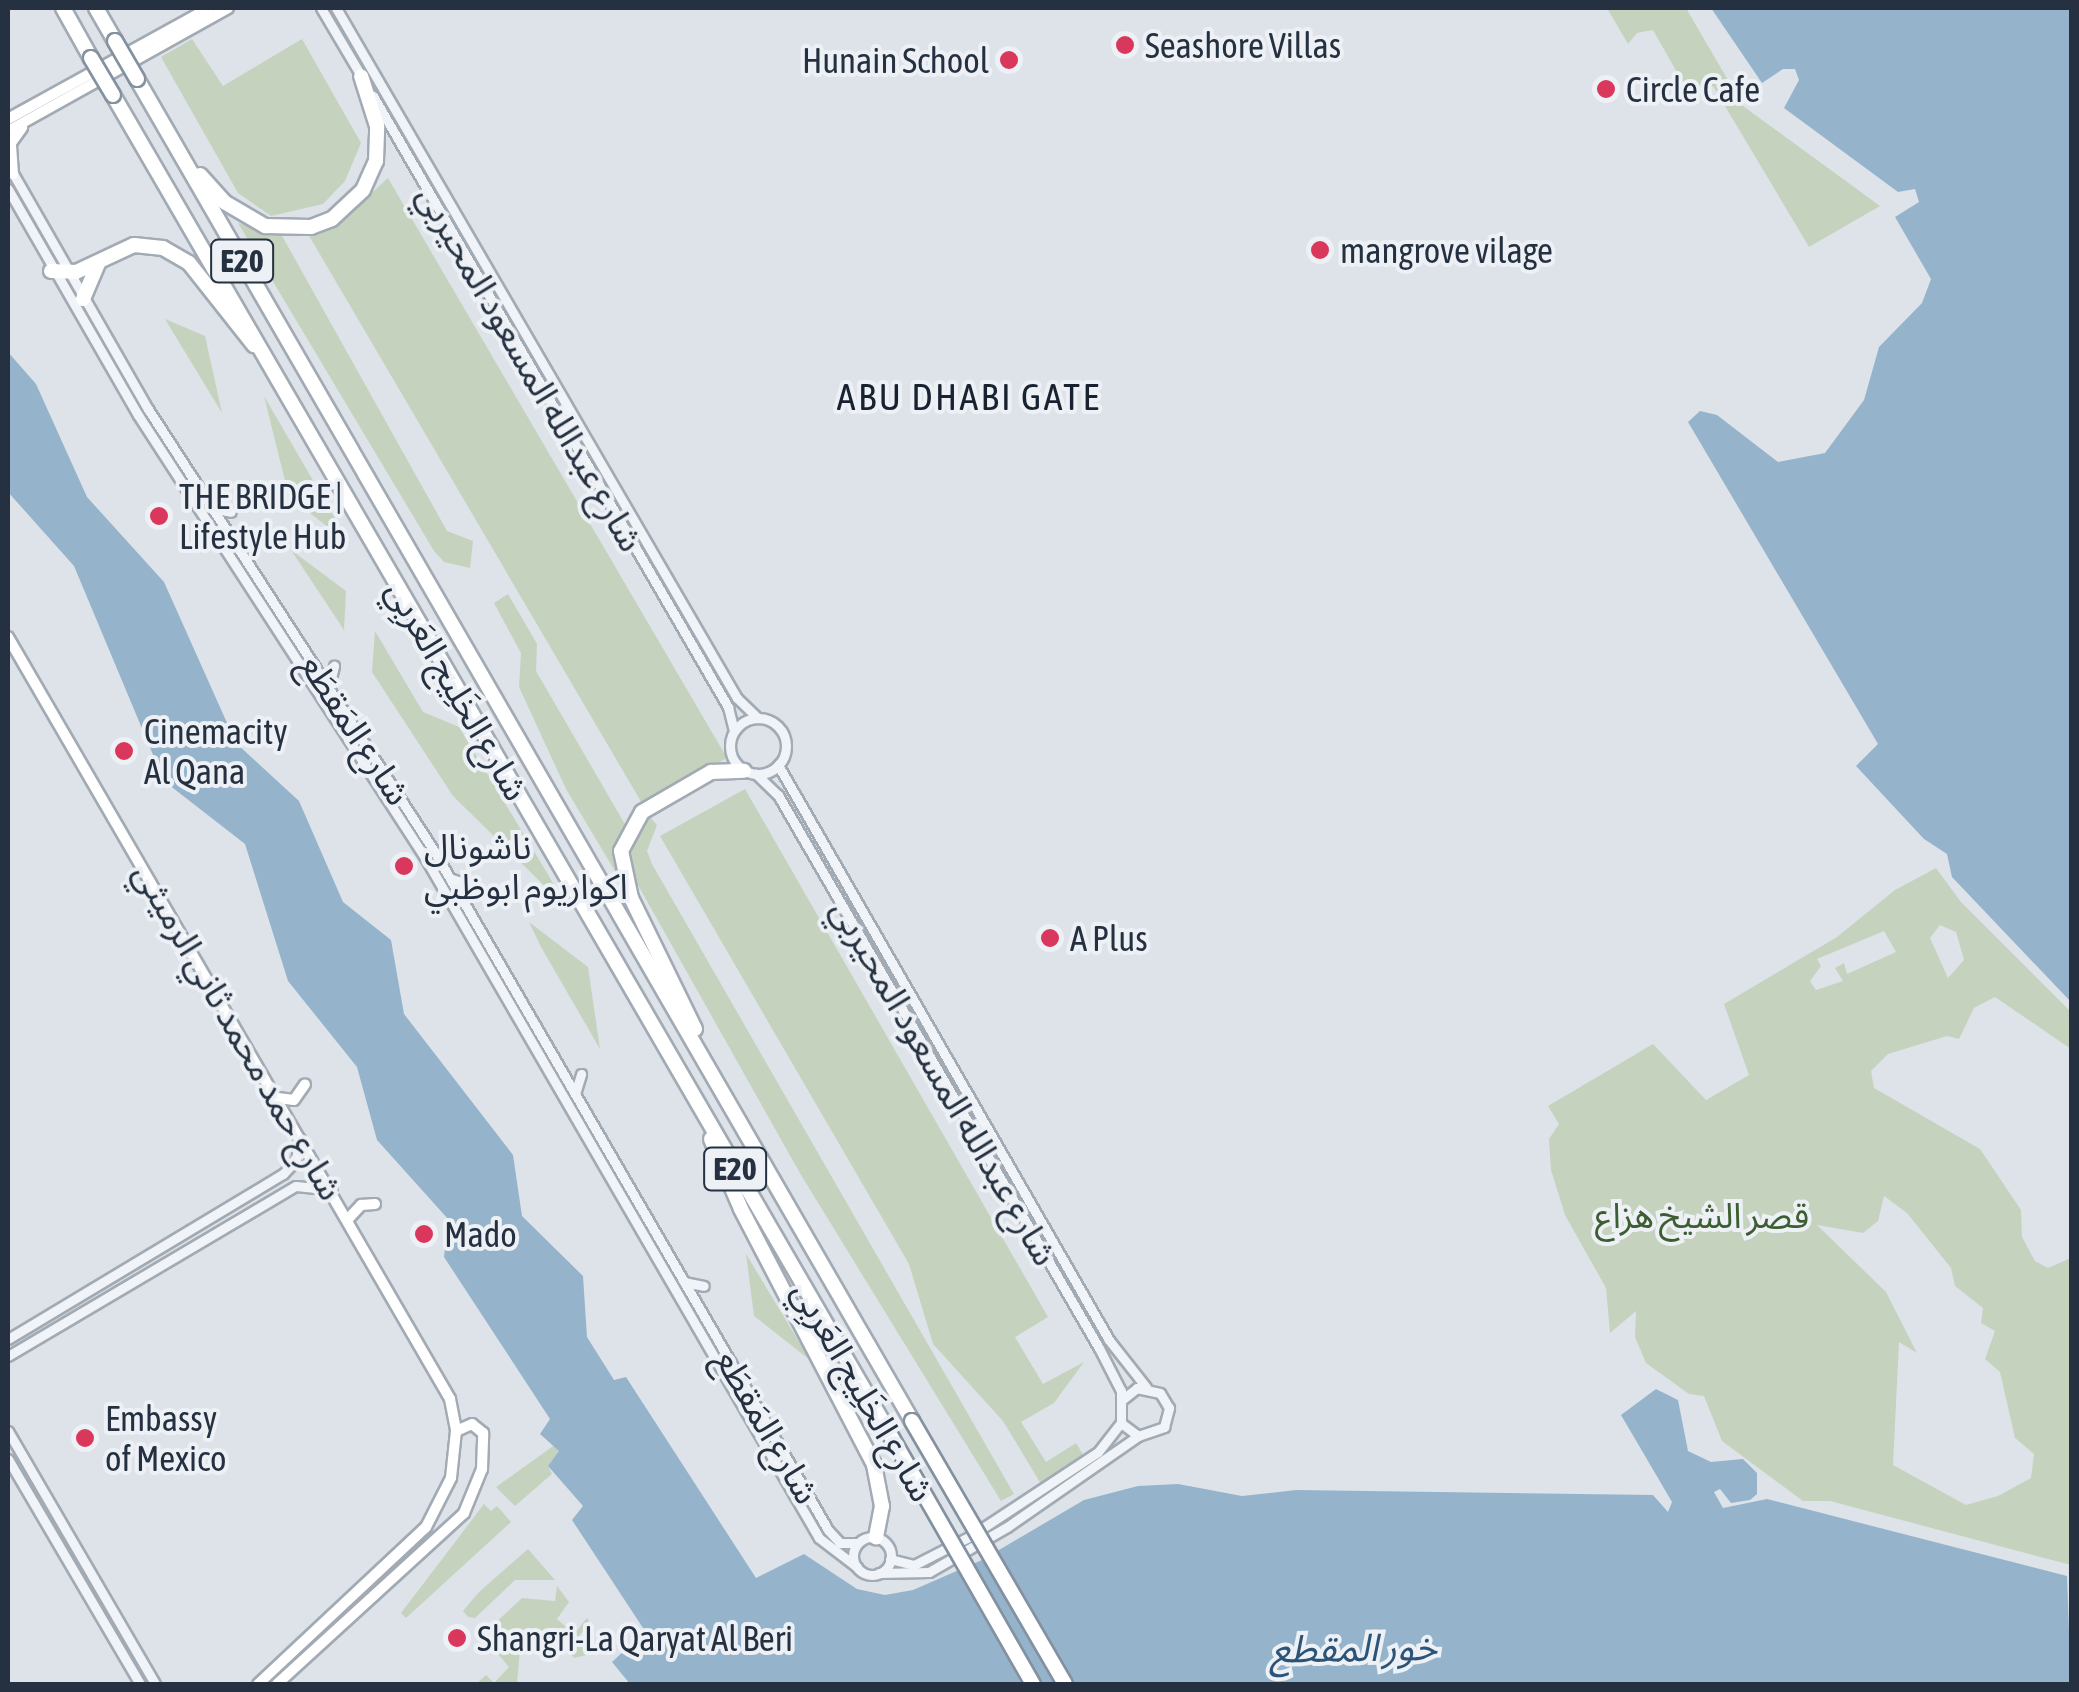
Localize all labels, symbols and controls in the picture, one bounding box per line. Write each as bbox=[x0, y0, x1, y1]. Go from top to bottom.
place label: Seashore Villas bbox=[1145, 24, 1341, 66]
marker: Seashore Villas bbox=[1114, 34, 1136, 56]
place label: Hunain School bbox=[802, 39, 989, 81]
marker: Hunain School bbox=[998, 49, 1020, 71]
place label: Circle Cafe bbox=[1626, 68, 1760, 110]
marker: Circle Cafe bbox=[1595, 78, 1617, 100]
street label: شارع عبدالله المسعود المحيربي bbox=[409, 178, 653, 558]
place label: mangrove vilage bbox=[1340, 229, 1553, 271]
road number: E20 bbox=[210, 234, 274, 288]
marker: mangrove vilage bbox=[1309, 239, 1331, 261]
district label: ABU DHABI GATE bbox=[837, 374, 1101, 420]
place label: THE BRIDGE | Lifestyle Hub bbox=[179, 475, 346, 557]
marker: THE BRIDGE | Lifestyle Hub bbox=[148, 505, 170, 527]
street label: شارع الخَلِيج العَربِي bbox=[378, 572, 538, 808]
street label: شارع المَقطَع bbox=[292, 646, 420, 812]
place label: Cinemacity Al Qana bbox=[144, 710, 288, 792]
marker: Cinemacity Al Qana bbox=[113, 740, 135, 762]
place label: ناشونال اكواريوم ابوظبي bbox=[424, 825, 628, 907]
street label: شارع حمد محمد ثاني الرميثي bbox=[125, 855, 353, 1207]
marker: ناشونال اكواريوم ابوظبي bbox=[393, 855, 415, 877]
street label: شارع عبدالله المسعود المحيربي bbox=[823, 892, 1067, 1272]
place label: A Plus bbox=[1070, 917, 1148, 959]
marker: A Plus bbox=[1039, 927, 1061, 949]
road number: E20 bbox=[702, 1142, 768, 1196]
park label: قصر الشيخ هزاع bbox=[1595, 1194, 1809, 1236]
place label: Mado bbox=[444, 1213, 517, 1255]
marker: Mado bbox=[413, 1223, 435, 1245]
street label: شارع الخَلِيج العَربِي bbox=[784, 1273, 944, 1509]
street label: شارع المَقطَع bbox=[707, 1341, 829, 1511]
place label: Embassy of Mexico bbox=[105, 1397, 226, 1479]
marker: Embassy of Mexico bbox=[74, 1427, 96, 1449]
place label: Shangri-La Qaryat Al Beri bbox=[477, 1617, 793, 1659]
water label: خور المقطع bbox=[1270, 1624, 1438, 1672]
marker: Shangri-La Qaryat Al Beri bbox=[446, 1627, 468, 1649]

